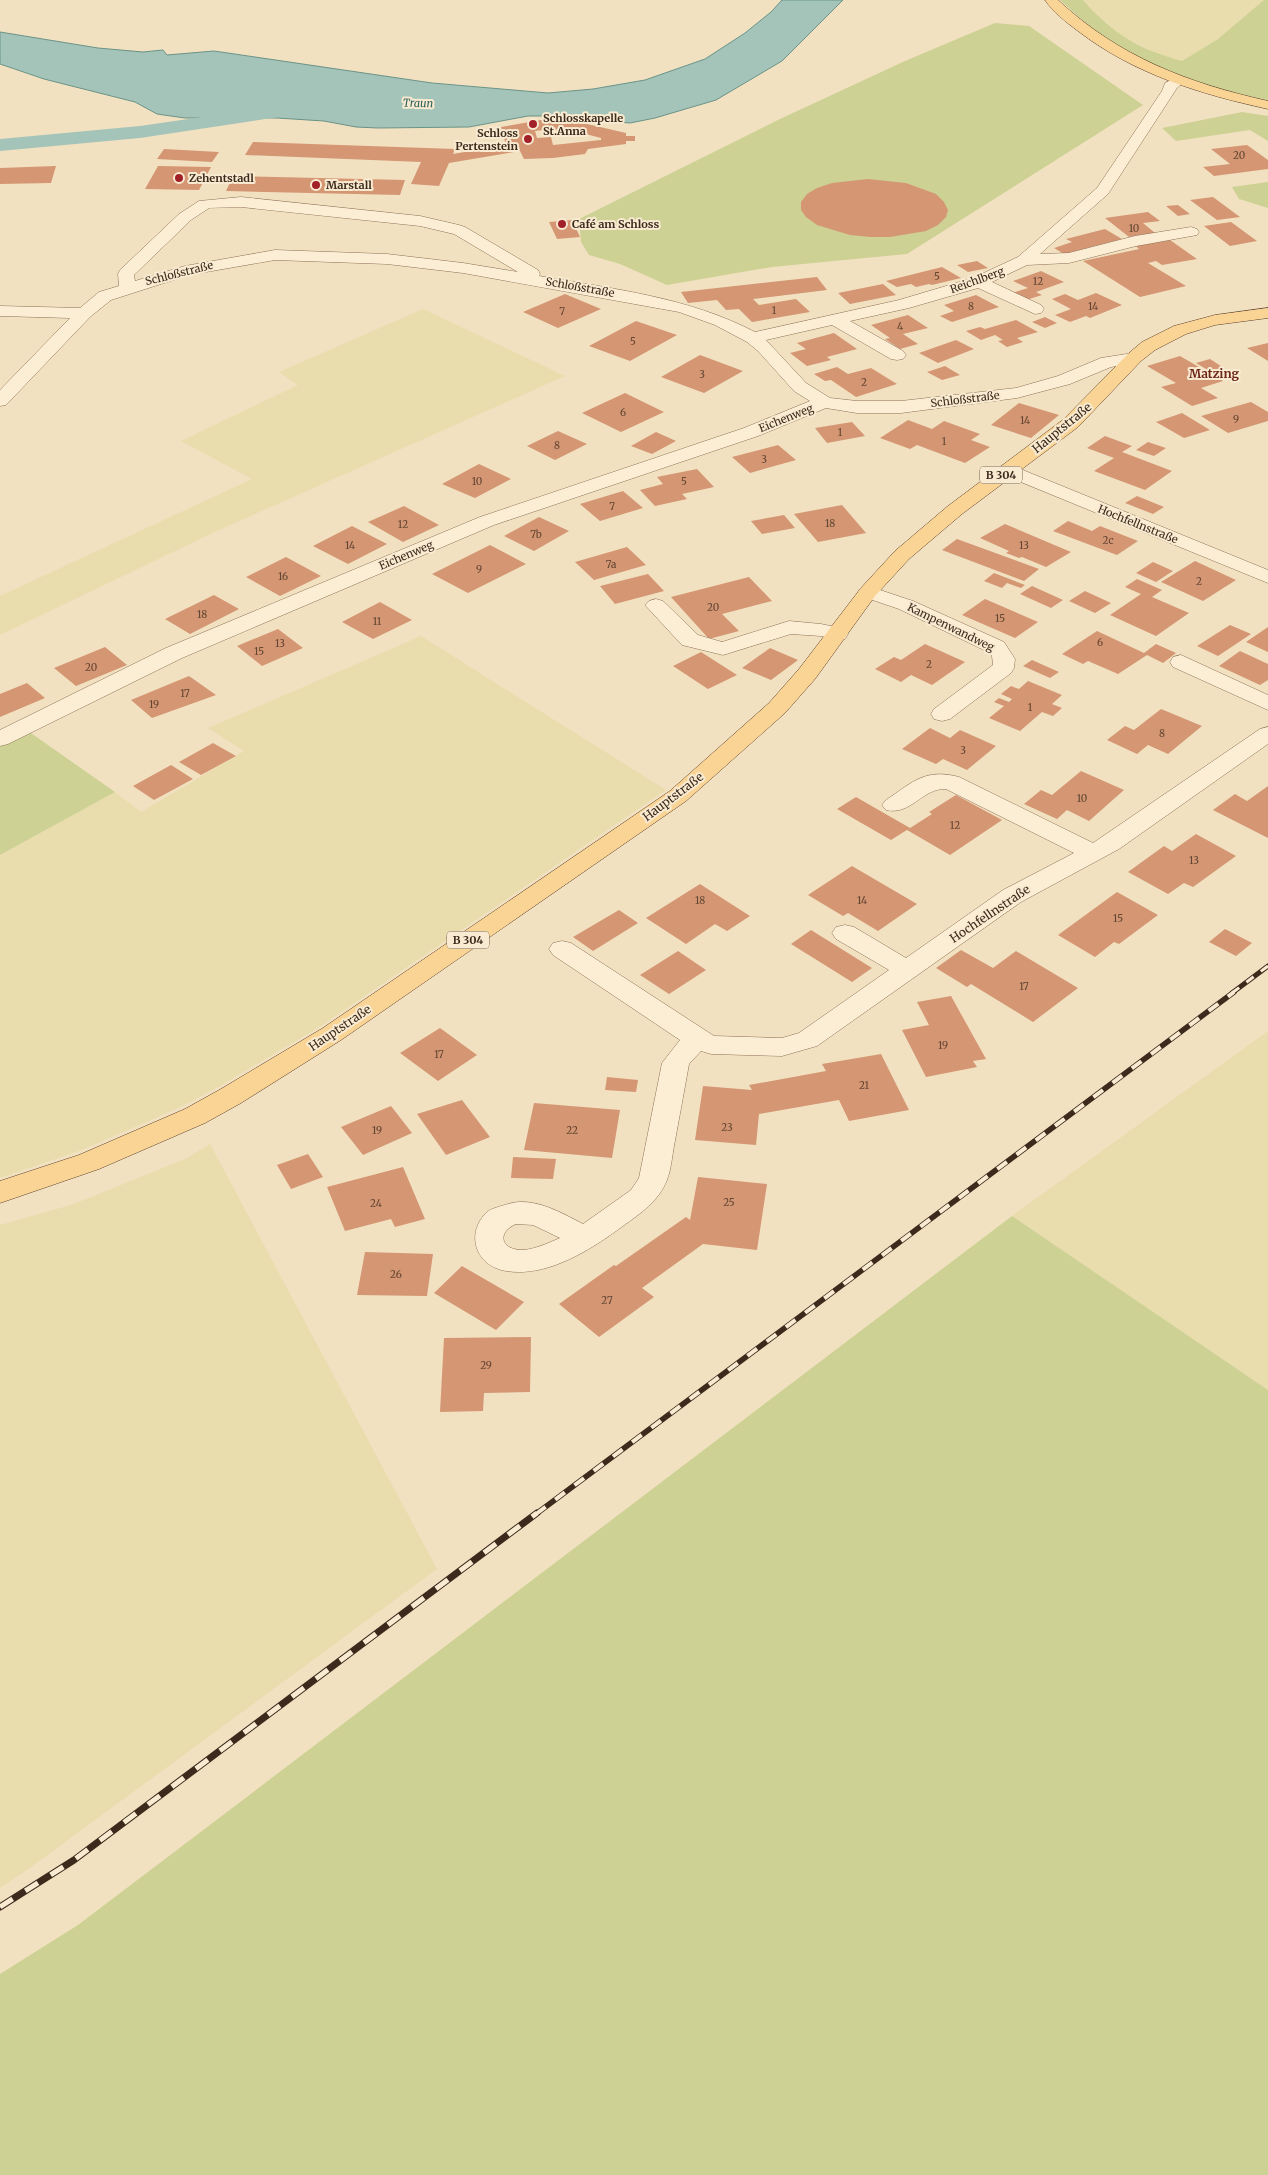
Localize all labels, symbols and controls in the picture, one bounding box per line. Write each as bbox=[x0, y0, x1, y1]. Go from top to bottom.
water label: Traun bbox=[403, 96, 434, 110]
place label: Schlosskapelle St.Anna bbox=[543, 111, 623, 138]
marker: Schlosskapelle St.Anna bbox=[527, 118, 539, 130]
place label: Schloss Pertenstein bbox=[455, 126, 519, 153]
marker: Schloss Pertenstein bbox=[522, 133, 534, 145]
house number: 20 bbox=[1233, 149, 1245, 162]
place label: Zehentstadl bbox=[189, 171, 254, 185]
marker: Zehentstadl bbox=[173, 172, 185, 184]
place label: Marstall bbox=[326, 178, 372, 192]
marker: Marstall bbox=[310, 179, 322, 191]
place label: Café am Schloss bbox=[572, 217, 659, 231]
marker: Café am Schloss bbox=[556, 218, 568, 230]
house number: 10 bbox=[1129, 222, 1139, 235]
street label: Schloßstraße bbox=[144, 258, 215, 288]
street label: Reichlberg bbox=[948, 264, 1006, 296]
house number: 5 bbox=[934, 270, 940, 283]
street label: Schloßstraße bbox=[544, 274, 616, 300]
house number: 12 bbox=[1033, 275, 1043, 288]
house number: 8 bbox=[968, 300, 974, 313]
house number: 14 bbox=[1088, 300, 1098, 313]
house number: 1 bbox=[772, 304, 777, 317]
house number: 7 bbox=[559, 305, 565, 318]
house number: 4 bbox=[897, 320, 903, 333]
house number: 5 bbox=[630, 335, 636, 348]
district label: Matzing bbox=[1189, 366, 1239, 381]
house number: 3 bbox=[699, 368, 705, 381]
house number: 2 bbox=[861, 376, 867, 389]
street label: Schloßstraße bbox=[930, 388, 1001, 410]
street label: Hauptstraße bbox=[1029, 399, 1094, 456]
street label: Eichenweg bbox=[757, 401, 816, 435]
house number: 6 bbox=[620, 406, 626, 419]
house number: 9 bbox=[1233, 413, 1239, 426]
house number: 14 bbox=[1020, 414, 1030, 427]
house number: 1 bbox=[838, 426, 843, 439]
house number: 1 bbox=[942, 435, 947, 448]
house number: 8 bbox=[554, 439, 560, 452]
house number: 3 bbox=[761, 453, 767, 466]
road number: B 304 bbox=[980, 466, 1022, 484]
house number: 10 bbox=[472, 475, 482, 488]
house number: 5 bbox=[681, 475, 687, 488]
house number: 7 bbox=[609, 500, 615, 513]
street label: Hochfellnstraße bbox=[1096, 502, 1180, 547]
house number: 18 bbox=[825, 517, 835, 530]
house number: 12 bbox=[398, 518, 408, 531]
house number: 7b bbox=[530, 528, 542, 541]
house number: 2c bbox=[1103, 534, 1113, 547]
street label: Eichenweg bbox=[377, 537, 436, 573]
house number: 14 bbox=[345, 539, 355, 552]
house number: 13 bbox=[1019, 539, 1029, 552]
house number: 7a bbox=[606, 558, 617, 571]
house number: 9 bbox=[476, 563, 482, 576]
house number: 16 bbox=[278, 570, 288, 583]
house number: 2 bbox=[1196, 575, 1202, 588]
street label: Kampenwandweg bbox=[905, 600, 997, 654]
house number: 20 bbox=[707, 601, 719, 614]
house number: 18 bbox=[197, 608, 207, 621]
house number: 15 bbox=[995, 612, 1005, 625]
house number: 11 bbox=[373, 615, 382, 628]
house number: 6 bbox=[1097, 636, 1103, 649]
house number: 13 bbox=[275, 637, 285, 650]
house number: 15 bbox=[254, 645, 264, 658]
house number: 2 bbox=[926, 658, 932, 671]
house number: 20 bbox=[85, 661, 97, 674]
house number: 17 bbox=[180, 687, 190, 700]
house number: 19 bbox=[149, 698, 159, 711]
house number: 1 bbox=[1028, 701, 1033, 714]
house number: 8 bbox=[1159, 727, 1165, 740]
house number: 3 bbox=[960, 744, 966, 757]
street label: Hauptstraße bbox=[639, 769, 706, 824]
house number: 10 bbox=[1077, 792, 1087, 805]
house number: 12 bbox=[950, 819, 960, 832]
house number: 13 bbox=[1189, 854, 1199, 867]
street label: Hochfellnstraße bbox=[947, 881, 1033, 946]
house number: 18 bbox=[695, 894, 705, 907]
house number: 14 bbox=[857, 894, 867, 907]
house number: 15 bbox=[1113, 912, 1123, 925]
road number: B 304 bbox=[447, 932, 489, 948]
house number: 17 bbox=[1019, 980, 1029, 993]
street label: Hauptstraße bbox=[306, 1001, 374, 1054]
house number: 19 bbox=[938, 1039, 948, 1052]
house number: 17 bbox=[434, 1048, 444, 1061]
house number: 21 bbox=[859, 1079, 870, 1092]
house number: 23 bbox=[721, 1121, 733, 1134]
house number: 19 bbox=[372, 1124, 382, 1137]
house number: 22 bbox=[566, 1124, 578, 1137]
house number: 25 bbox=[723, 1196, 735, 1209]
house number: 24 bbox=[370, 1197, 382, 1210]
house number: 26 bbox=[390, 1268, 402, 1281]
house number: 27 bbox=[601, 1294, 613, 1307]
house number: 29 bbox=[480, 1359, 492, 1372]

